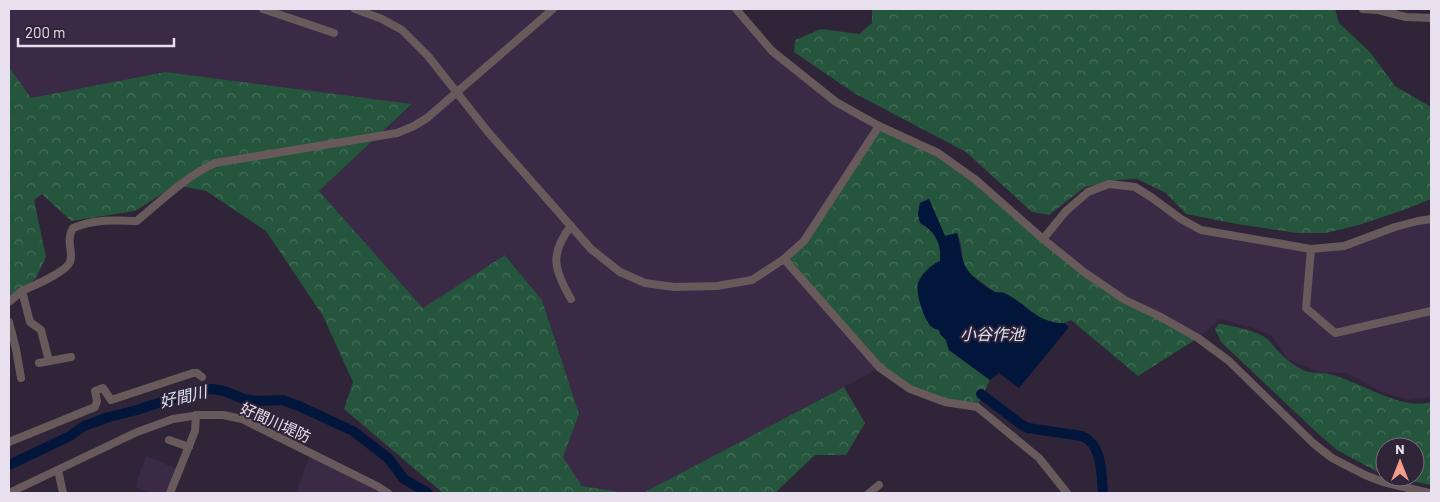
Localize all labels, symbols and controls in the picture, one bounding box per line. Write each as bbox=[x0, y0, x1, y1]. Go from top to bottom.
scale bar bbox=[18, 15, 174, 47]
text: 200 m bbox=[25, 23, 65, 41]
water label: 小谷作池 bbox=[960, 324, 1026, 343]
water label: 好間川 bbox=[157, 381, 210, 411]
street label: 好間川堤防 bbox=[238, 399, 314, 445]
north arrow bbox=[1375, 437, 1425, 487]
text: N bbox=[1395, 440, 1405, 457]

